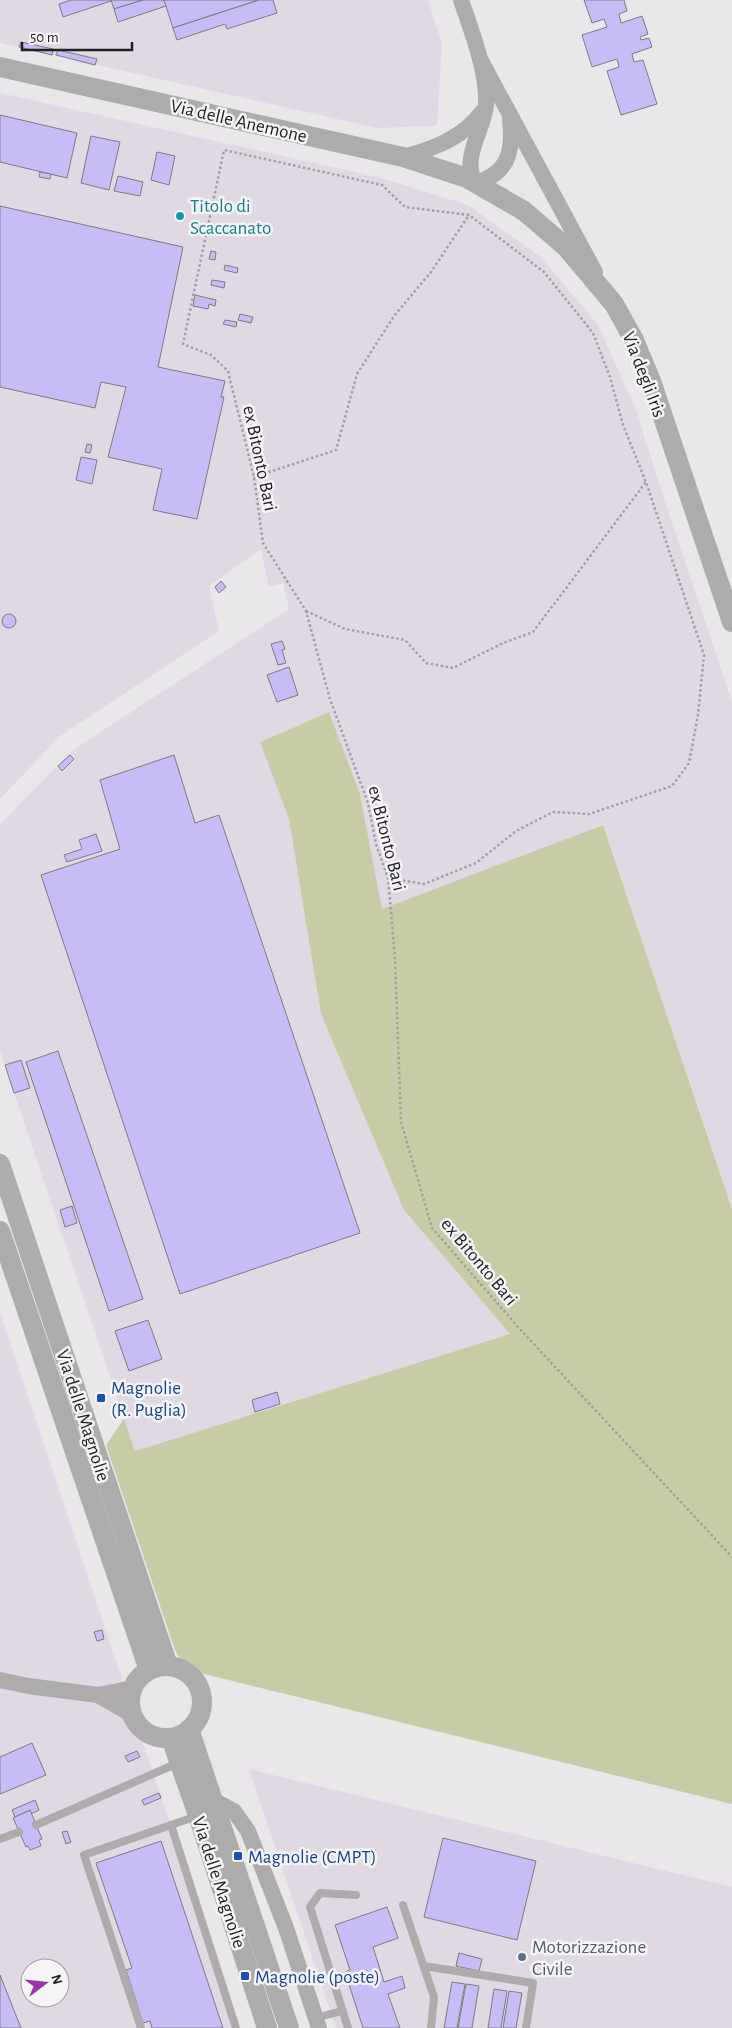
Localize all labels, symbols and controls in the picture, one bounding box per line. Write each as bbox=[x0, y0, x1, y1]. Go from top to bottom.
scale bar bbox=[22, 20, 132, 52]
text: 50 m bbox=[30, 30, 59, 45]
street label: Via delle Anemone bbox=[169, 97, 309, 146]
place label: Titolo di Scaccanato bbox=[190, 197, 271, 238]
marker: Titolo di Scaccanato bbox=[174, 210, 186, 222]
street label: Via degli Iris bbox=[619, 329, 669, 420]
street label: ex Bitonto Bari bbox=[239, 404, 280, 513]
street label: ex Bitonto Bari bbox=[364, 784, 409, 893]
street label: ex Bitonto Bari bbox=[437, 1215, 521, 1309]
street label: Via delle Magnolie bbox=[52, 1347, 113, 1484]
place label: Magnolie (R. Puglia) bbox=[111, 1379, 187, 1420]
marker: Magnolie (R. Puglia) bbox=[95, 1392, 107, 1404]
street label: Via delle Magnolie bbox=[188, 1814, 249, 1951]
place label: Magnolie (CMPT) bbox=[248, 1848, 376, 1867]
marker: Magnolie (CMPT) bbox=[232, 1850, 244, 1862]
place label: Motorizzazione Civile bbox=[532, 1938, 646, 1979]
marker: Motorizzazione Civile bbox=[516, 1951, 528, 1963]
north arrow bbox=[20, 1958, 70, 2008]
place label: Magnolie (poste) bbox=[255, 1968, 380, 1987]
marker: Magnolie (poste) bbox=[239, 1970, 251, 1982]
text: N bbox=[48, 1973, 65, 1986]

